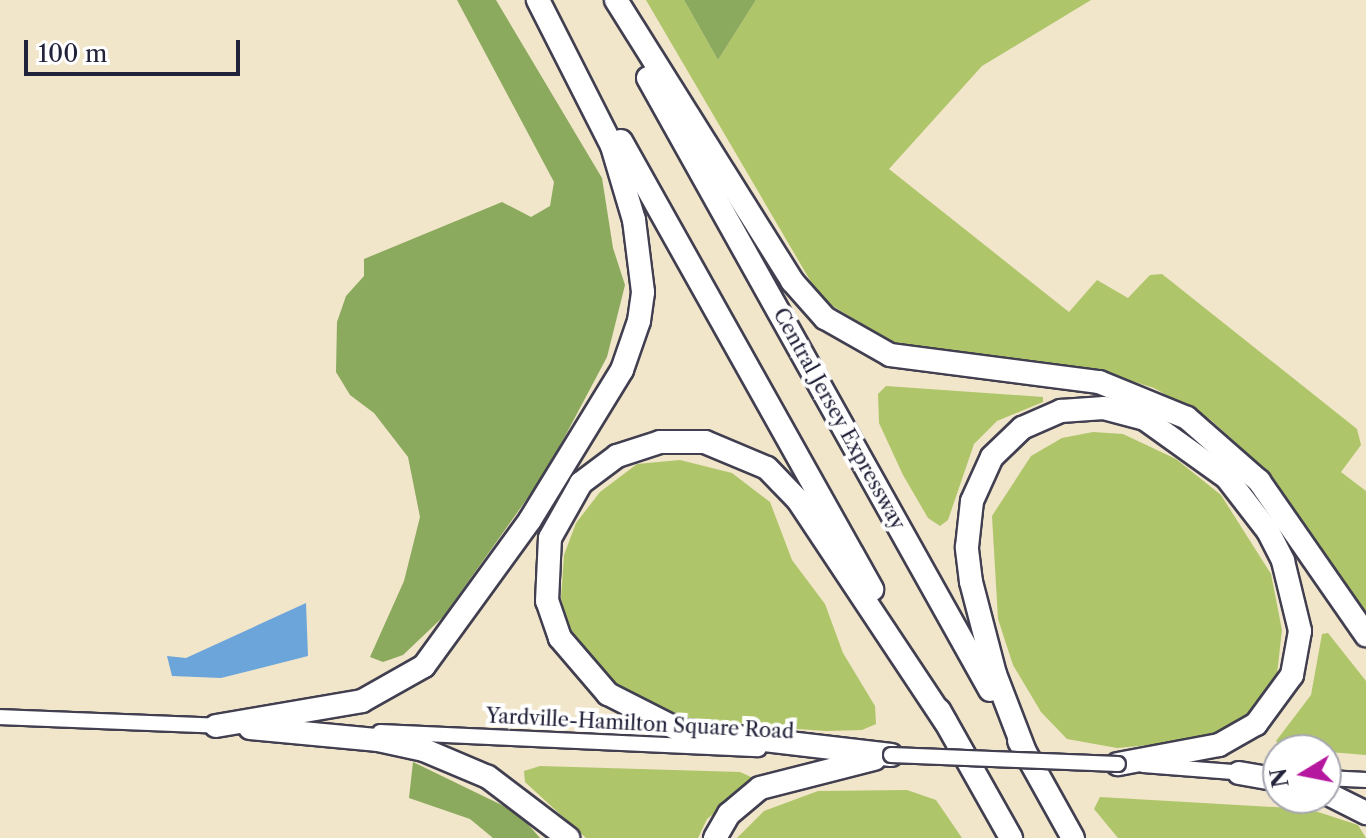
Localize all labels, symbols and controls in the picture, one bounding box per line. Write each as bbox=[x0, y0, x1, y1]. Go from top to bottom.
scale bar bbox=[28, 24, 244, 74]
text: 100 m bbox=[38, 39, 107, 68]
street label: Central Jersey Expressway bbox=[768, 304, 910, 534]
street label: Yardville-Hamilton Square Road bbox=[485, 704, 795, 744]
north arrow bbox=[1262, 734, 1342, 814]
text: N bbox=[1265, 766, 1295, 790]

